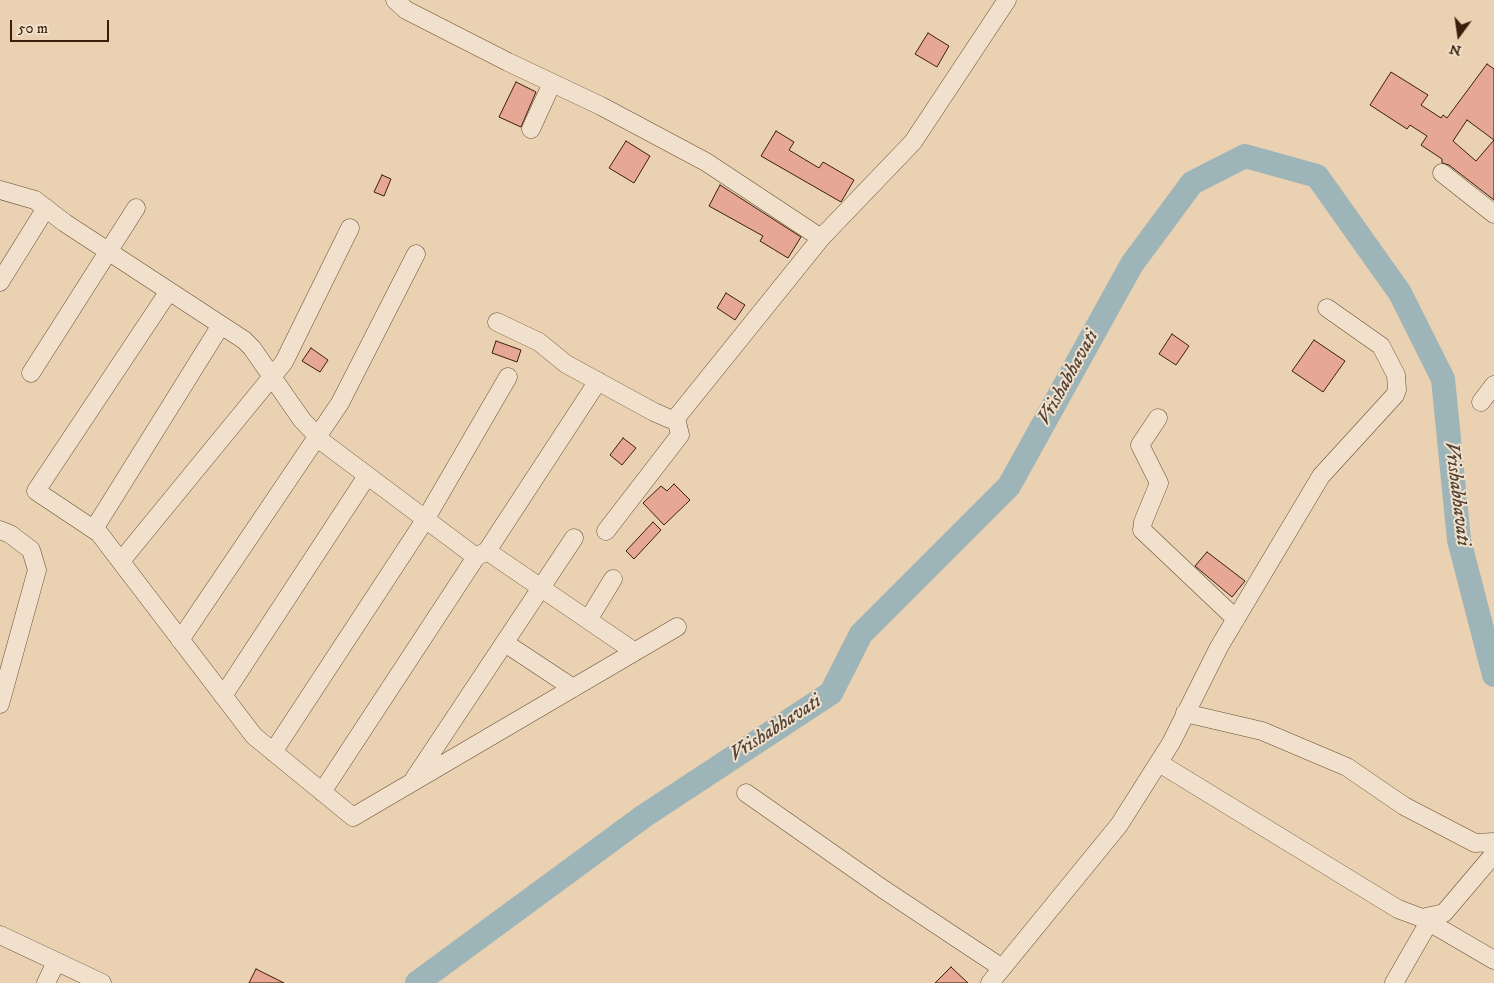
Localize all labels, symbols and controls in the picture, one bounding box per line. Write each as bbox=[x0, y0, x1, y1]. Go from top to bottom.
scale bar bbox=[12, 10, 111, 42]
north arrow bbox=[1434, 10, 1484, 60]
text: 50 m bbox=[18, 19, 48, 38]
text: N bbox=[1448, 39, 1463, 60]
water label: Vrishabhavati bbox=[1033, 326, 1105, 430]
water label: Vrishabhavati bbox=[1438, 441, 1474, 547]
water label: Vrishabhavati bbox=[726, 690, 826, 768]

